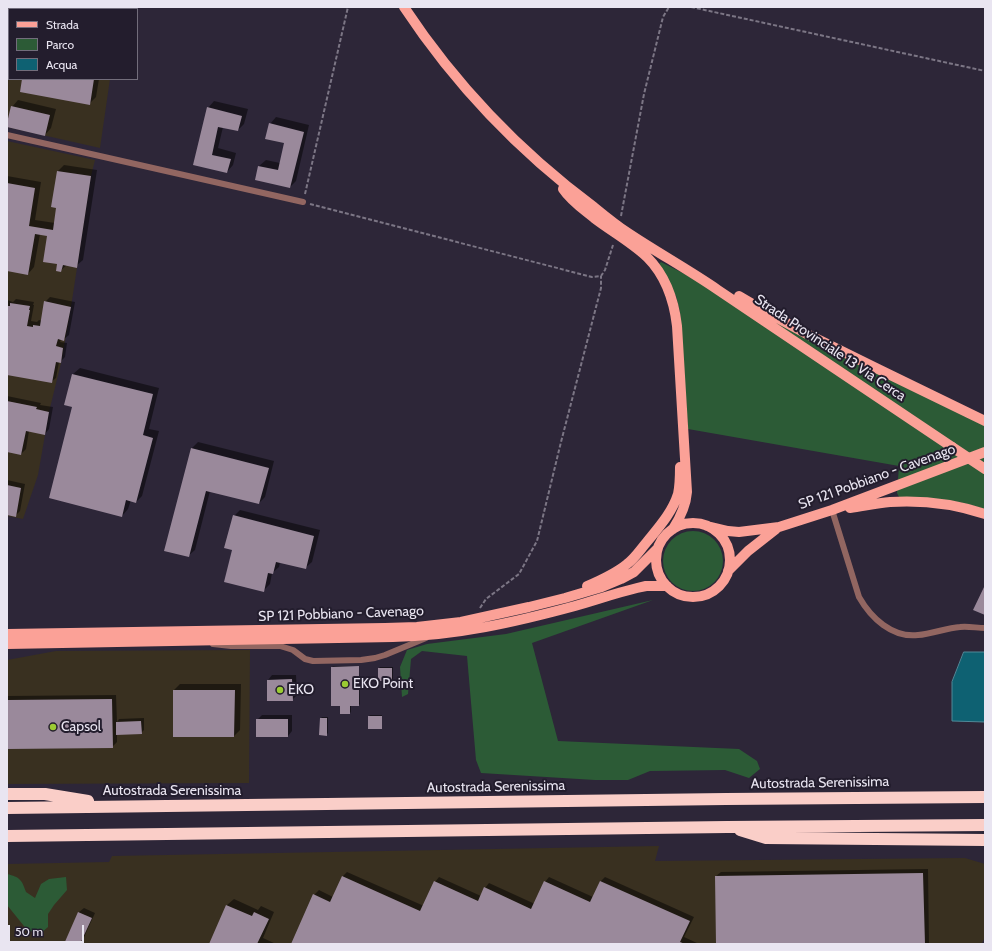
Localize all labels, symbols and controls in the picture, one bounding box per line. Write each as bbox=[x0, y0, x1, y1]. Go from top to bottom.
legend bbox=[8, 8, 138, 80]
text: Strada bbox=[46, 17, 79, 32]
text: Parco bbox=[46, 37, 74, 52]
text: Acqua bbox=[46, 57, 77, 72]
street label: Strada Provinciale 13 Via Cerca bbox=[751, 291, 909, 405]
street label: SP 121 Pobbiano - Cavenago bbox=[796, 441, 958, 513]
street label: SP 121 Pobbiano - Cavenago bbox=[258, 603, 424, 625]
place label: EKO Point bbox=[353, 676, 413, 692]
marker: EKO Point bbox=[340, 679, 350, 689]
place label: EKO bbox=[288, 682, 314, 698]
marker: EKO bbox=[275, 685, 285, 695]
place label: Capsol bbox=[61, 719, 101, 735]
marker: Capsol bbox=[48, 722, 58, 732]
street label: Autostrada Serenissima bbox=[751, 773, 889, 793]
street label: Autostrada Serenissima bbox=[427, 777, 565, 797]
street label: Autostrada Serenissima bbox=[103, 783, 241, 799]
scale bar bbox=[10, 917, 86, 943]
text: 50 m bbox=[15, 924, 43, 939]

